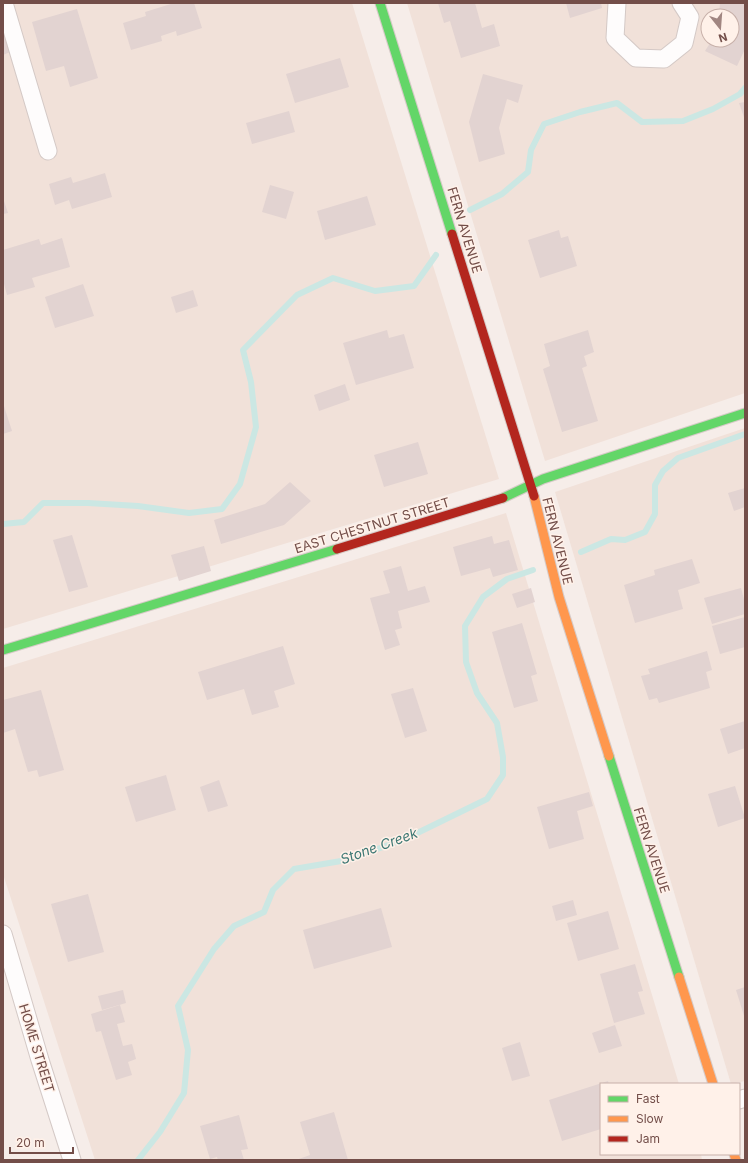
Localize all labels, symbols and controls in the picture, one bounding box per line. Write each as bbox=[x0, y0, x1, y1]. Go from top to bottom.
north arrow bbox=[700, 8, 740, 48]
text: N bbox=[717, 30, 729, 45]
street label: FERN AVENUE bbox=[444, 185, 486, 275]
street label: EAST CHESTNUT STREET bbox=[292, 494, 452, 556]
street label: FERN AVENUE bbox=[539, 496, 577, 586]
street label: FERN AVENUE bbox=[631, 805, 673, 895]
water label: Stone Creek bbox=[338, 824, 420, 867]
street label: HOME STREET bbox=[16, 1002, 58, 1094]
legend bbox=[600, 1083, 740, 1155]
text: Fast bbox=[636, 1091, 660, 1106]
text: Slow bbox=[636, 1111, 664, 1126]
scale bar bbox=[10, 1129, 73, 1155]
text: Jam bbox=[636, 1131, 660, 1146]
text: 20 m bbox=[16, 1135, 45, 1150]

